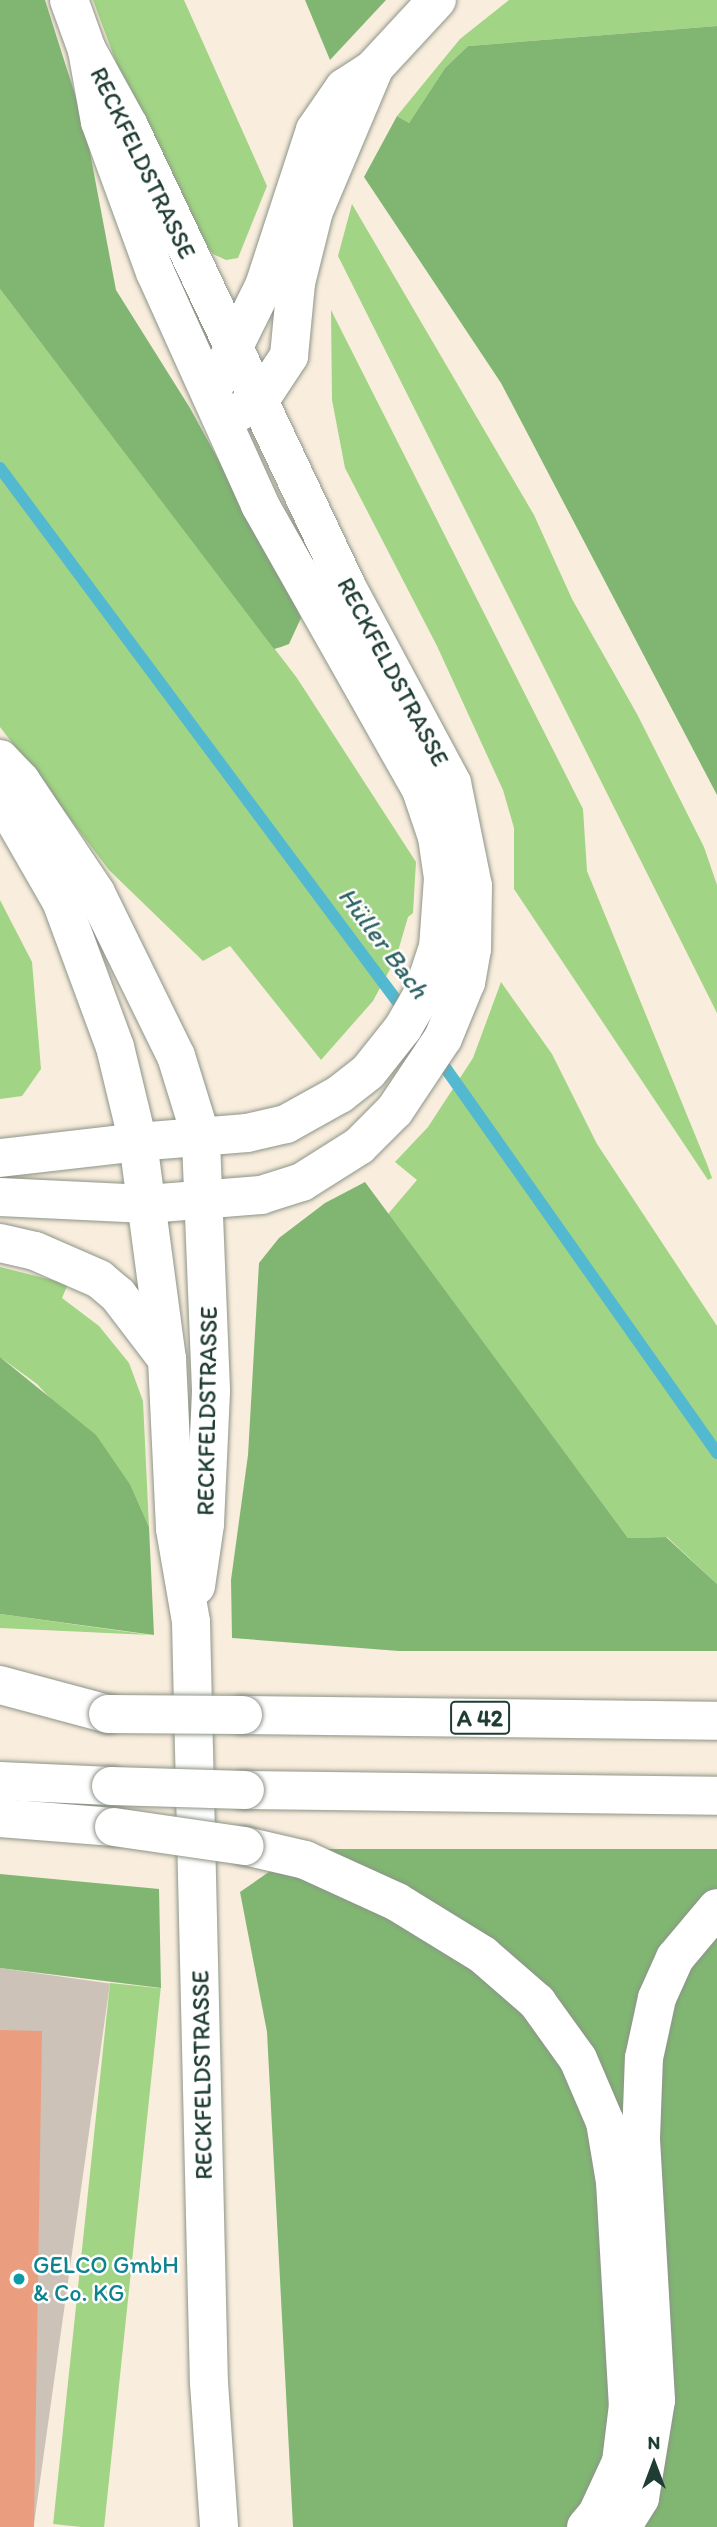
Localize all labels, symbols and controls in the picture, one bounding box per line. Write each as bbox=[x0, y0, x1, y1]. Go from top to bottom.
street label: RECKFELDSTRASSE bbox=[84, 63, 202, 263]
street label: RECKFELDSTRASSE bbox=[331, 573, 455, 771]
water label: Hüller Bach bbox=[331, 881, 435, 1005]
street label: RECKFELDSTRASSE bbox=[191, 1306, 223, 1516]
road number: A 42 bbox=[448, 1698, 512, 1737]
street label: RECKFELDSTRASSE bbox=[186, 1970, 218, 2180]
place label: GELCO GmbH & Co. KG bbox=[33, 2251, 179, 2307]
marker: GELCO GmbH & Co. KG bbox=[11, 2271, 27, 2287]
north arrow bbox=[619, 2429, 689, 2499]
text: N bbox=[648, 2431, 660, 2454]

